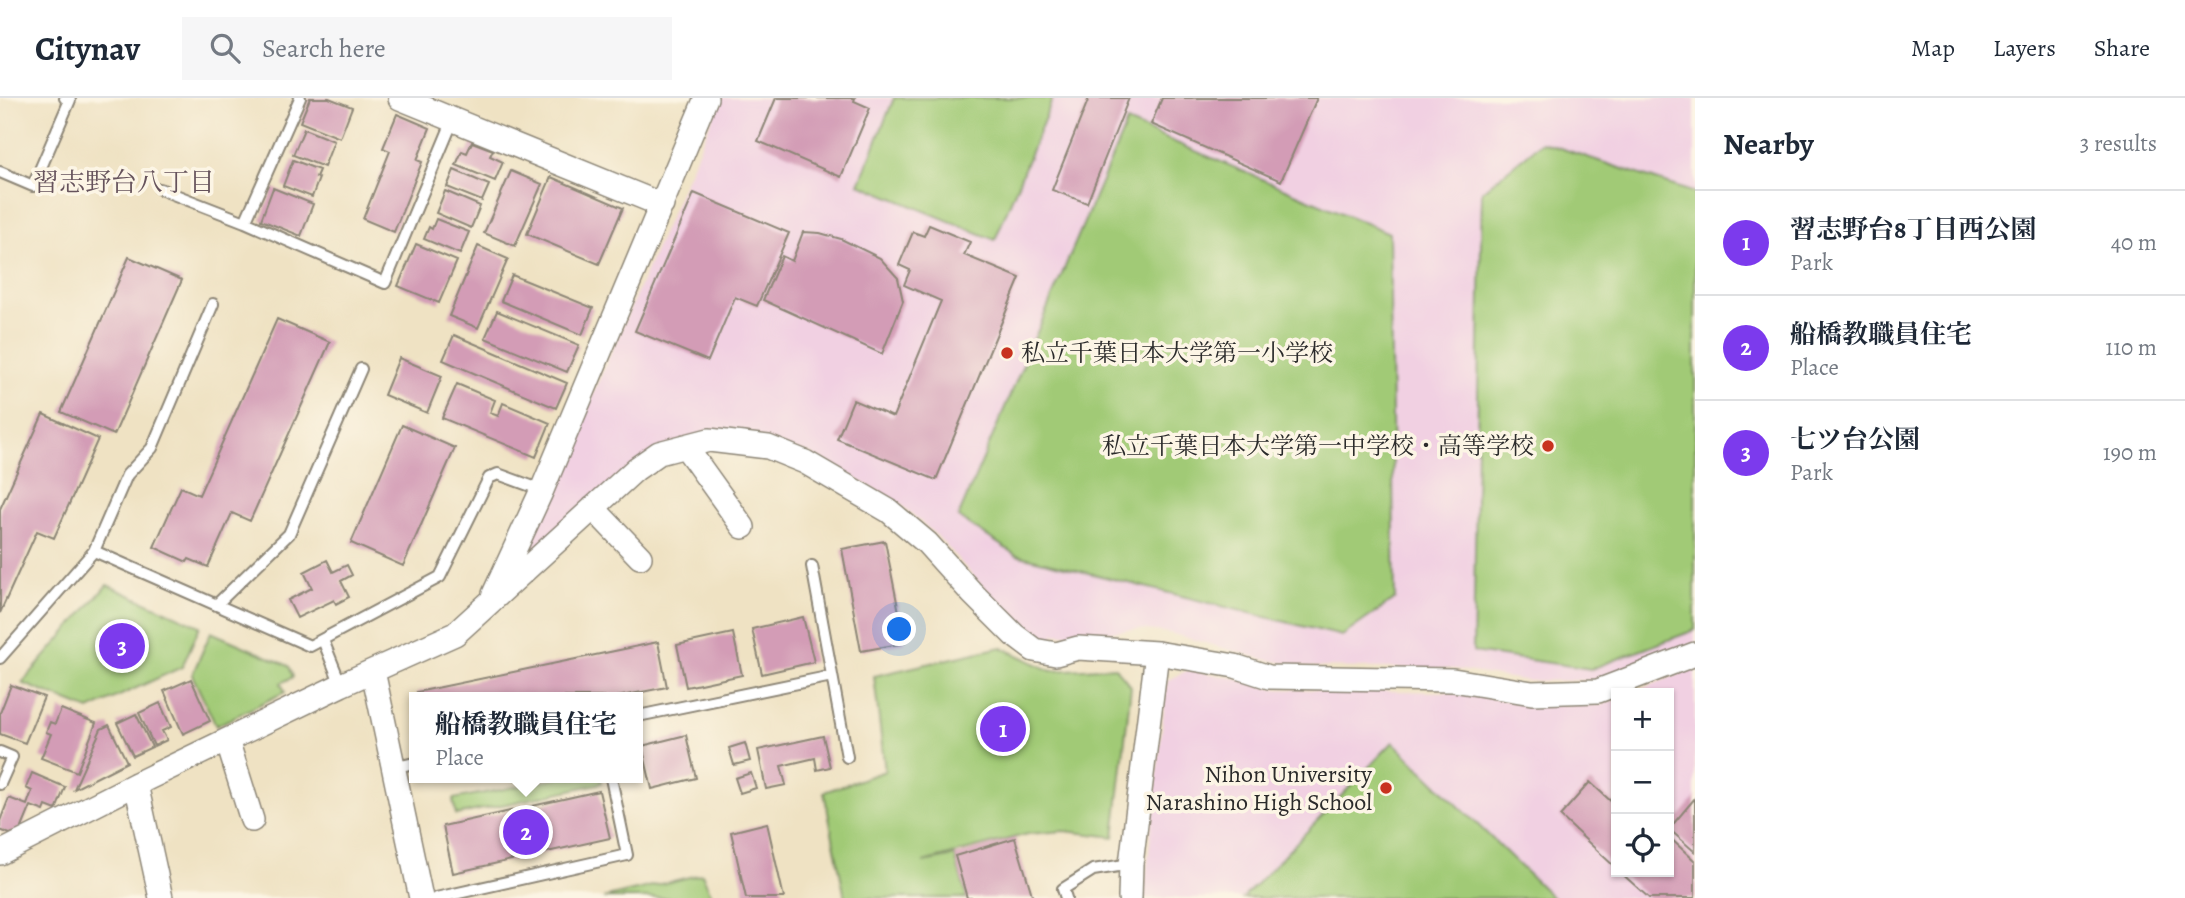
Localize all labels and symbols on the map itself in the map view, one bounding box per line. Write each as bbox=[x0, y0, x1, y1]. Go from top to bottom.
district label: 習志野台八丁目 bbox=[33, 165, 215, 200]
place label: 私立千葉日本大学第一小学校 bbox=[1021, 337, 1333, 369]
marker: 私立千葉日本大学第一小学校 bbox=[999, 345, 1015, 361]
place label: 私立千葉日本大学第一中学校・高等学校 bbox=[1102, 430, 1534, 462]
marker: 私立千葉日本大学第一中学校・高等学校 bbox=[1540, 438, 1556, 454]
your location bbox=[882, 612, 916, 646]
pin: 3 bbox=[99, 620, 145, 672]
pin: 1 bbox=[980, 703, 1026, 755]
place label: Nihon University Narashino High School bbox=[1146, 758, 1372, 818]
marker: Nihon University Narashino High School bbox=[1378, 780, 1394, 796]
pin: 2 bbox=[503, 806, 549, 858]

